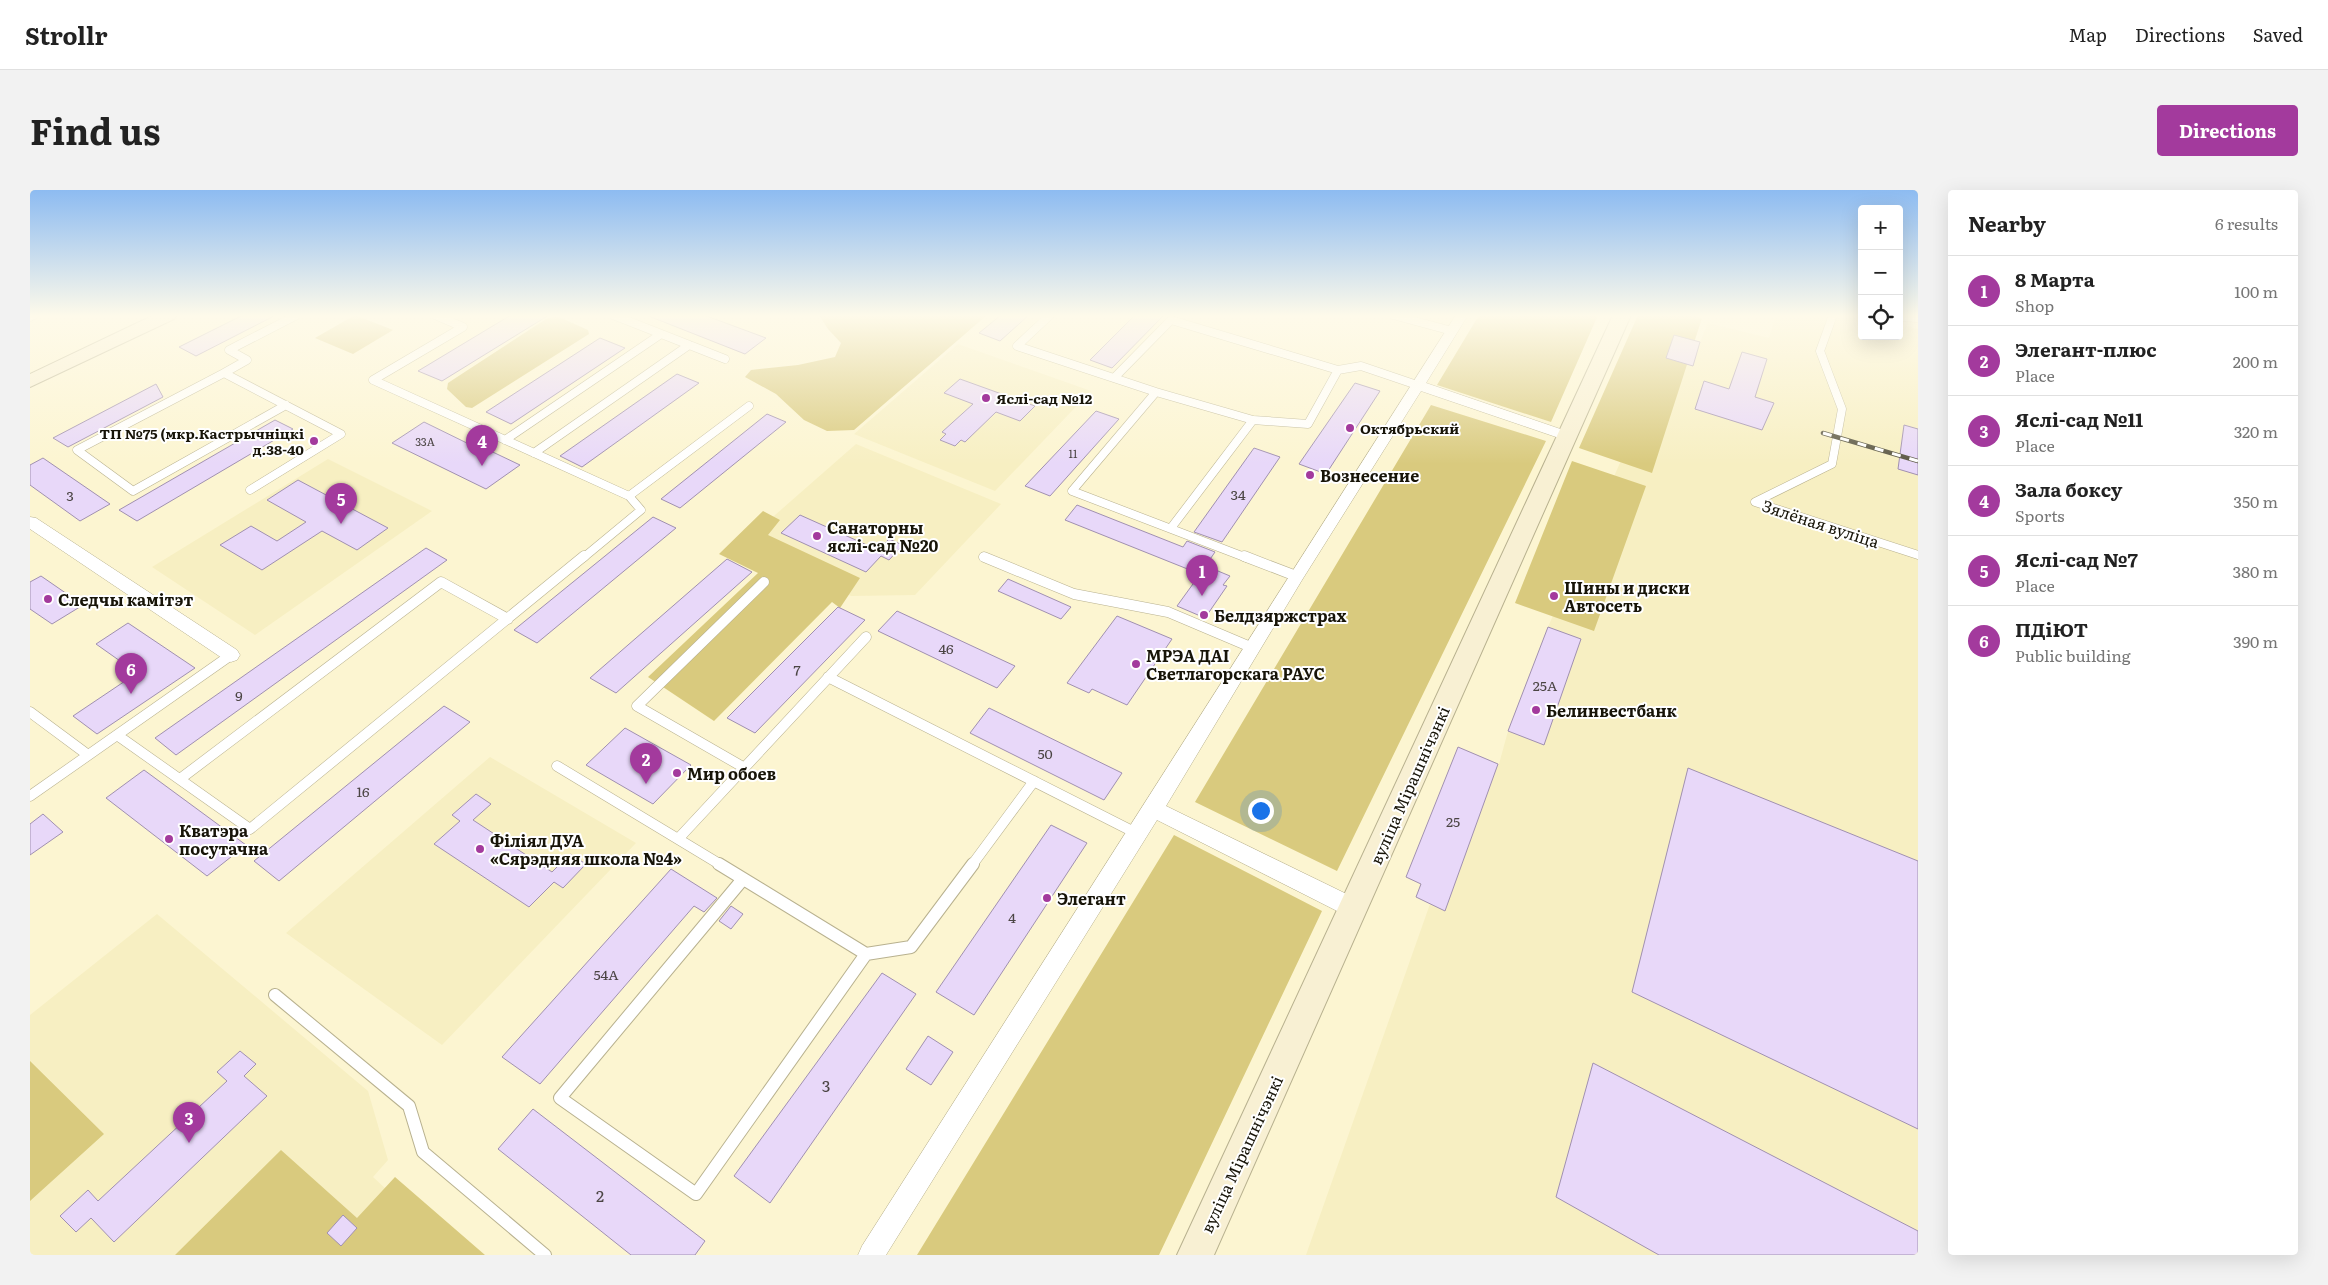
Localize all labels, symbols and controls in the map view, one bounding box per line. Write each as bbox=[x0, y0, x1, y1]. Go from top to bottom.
text: Strollr bbox=[25, 17, 108, 52]
text: Map bbox=[2069, 21, 2107, 48]
text: Directions bbox=[2135, 21, 2225, 48]
text: Saved bbox=[2253, 21, 2303, 48]
text: Find us bbox=[30, 104, 160, 156]
button: Directions bbox=[2157, 105, 2298, 156]
map controls bbox=[1858, 205, 1903, 340]
button: + bbox=[1858, 205, 1903, 250]
text: Nearby bbox=[1968, 207, 2046, 238]
text: 6 results bbox=[2215, 211, 2278, 235]
button: − bbox=[1858, 250, 1903, 295]
text: 8 Марта bbox=[2015, 265, 2095, 293]
text: 1 bbox=[1981, 279, 1987, 303]
text: 100 m bbox=[2234, 279, 2278, 303]
text: Shop bbox=[2015, 293, 2054, 317]
button: locate bbox=[1858, 295, 1903, 340]
text: Элегант-плюс bbox=[2015, 335, 2157, 363]
text: 2 bbox=[1980, 349, 1988, 373]
text: 200 m bbox=[2233, 349, 2278, 373]
text: Place bbox=[2015, 363, 2055, 387]
place label: Яслі-сад №12 bbox=[996, 388, 1093, 408]
marker: Яслі-сад №12 bbox=[980, 392, 992, 404]
text: Яслі-сад №11 bbox=[2015, 405, 2143, 433]
place label: Октябрьский bbox=[1360, 418, 1459, 438]
text: 3 bbox=[1980, 419, 1988, 443]
text: 320 m bbox=[2234, 419, 2278, 443]
marker: Октябрьский bbox=[1344, 422, 1356, 434]
place label: ТП №75 (мкр.Кастрычніцкі д.38-40 bbox=[100, 423, 304, 459]
pin: 4 bbox=[466, 425, 498, 466]
house number: 33А bbox=[415, 433, 435, 449]
text: Place bbox=[2015, 433, 2055, 457]
marker: ТП №75 (мкр.Кастрычніцкі д.38-40 bbox=[308, 435, 320, 447]
house number: 11 bbox=[1069, 445, 1078, 461]
place label: Вознесение bbox=[1320, 463, 1419, 487]
marker: Вознесение bbox=[1304, 469, 1316, 481]
text: Зала боксу bbox=[2015, 475, 2122, 503]
pin: 5 bbox=[325, 483, 357, 524]
house number: 34 bbox=[1230, 484, 1246, 504]
house number: 3 bbox=[66, 485, 74, 505]
text: 4 bbox=[1979, 489, 1989, 513]
text: 350 m bbox=[2233, 489, 2278, 513]
street label: Зялёная вуліца bbox=[1759, 493, 1883, 553]
text: Sports bbox=[2015, 503, 2065, 527]
place label: Санаторны яслі-сад №20 bbox=[827, 515, 939, 557]
marker: Санаторны яслі-сад №20 bbox=[811, 530, 823, 542]
text: Яслі-сад №7 bbox=[2015, 545, 2138, 573]
pin: 1 bbox=[1186, 555, 1218, 596]
text: 5 bbox=[1980, 559, 1988, 583]
text: 380 m bbox=[2233, 559, 2278, 583]
text: Place bbox=[2015, 573, 2055, 597]
place label: Шины и диски Автосеть bbox=[1564, 575, 1690, 617]
place label: Следчы камітэт bbox=[58, 587, 193, 611]
marker: Шины и диски Автосеть bbox=[1548, 590, 1560, 602]
marker: Следчы камітэт bbox=[42, 593, 54, 605]
place label: Белдзяржстрах bbox=[1214, 603, 1347, 627]
marker: Белдзяржстрах bbox=[1198, 609, 1210, 621]
text: ПДіЮТ bbox=[2015, 615, 2088, 643]
text: 6 bbox=[1979, 629, 1989, 653]
text: 390 m bbox=[2233, 629, 2278, 653]
house number: 46 bbox=[938, 638, 954, 658]
place label: МРЭА ДАІ Светлагорскага РАУС bbox=[1146, 643, 1325, 685]
text: Public building bbox=[2015, 643, 2131, 667]
pin: 6 bbox=[115, 653, 147, 694]
marker: МРЭА ДАІ Светлагорскага РАУС bbox=[1130, 658, 1142, 670]
house number: 7 bbox=[793, 659, 801, 679]
house number: 25А bbox=[1533, 675, 1558, 695]
house number: 9 bbox=[235, 685, 243, 705]
place label: Белинвестбанк bbox=[1546, 698, 1678, 722]
street label: вуліца Мірашнічэнкі bbox=[1363, 702, 1455, 868]
marker: Белинвестбанк bbox=[1530, 704, 1542, 716]
pin: 2 bbox=[630, 743, 662, 784]
house number: 50 bbox=[1037, 743, 1053, 763]
place label: Мир обоев bbox=[687, 761, 777, 785]
marker: Мир обоев bbox=[671, 767, 683, 779]
house number: 16 bbox=[356, 781, 370, 801]
your location bbox=[1248, 798, 1274, 824]
house number: 25 bbox=[1446, 811, 1460, 831]
place label: Кватэра посутачна bbox=[179, 818, 269, 860]
place label: Філіял ДУА «Сярэдняя школа №4» bbox=[490, 828, 682, 870]
marker: Кватэра посутачна bbox=[163, 833, 175, 845]
marker: Філіял ДУА «Сярэдняя школа №4» bbox=[474, 843, 486, 855]
place label: Элегант bbox=[1057, 886, 1126, 910]
marker: Элегант bbox=[1041, 892, 1053, 904]
house number: 4 bbox=[1008, 907, 1016, 927]
house number: 54А bbox=[593, 964, 619, 984]
street label: вуліца Мірашнічэнкі bbox=[1194, 1071, 1288, 1237]
house number: 3 bbox=[822, 1073, 830, 1097]
pin: 3 bbox=[173, 1102, 205, 1143]
house number: 2 bbox=[596, 1183, 604, 1207]

